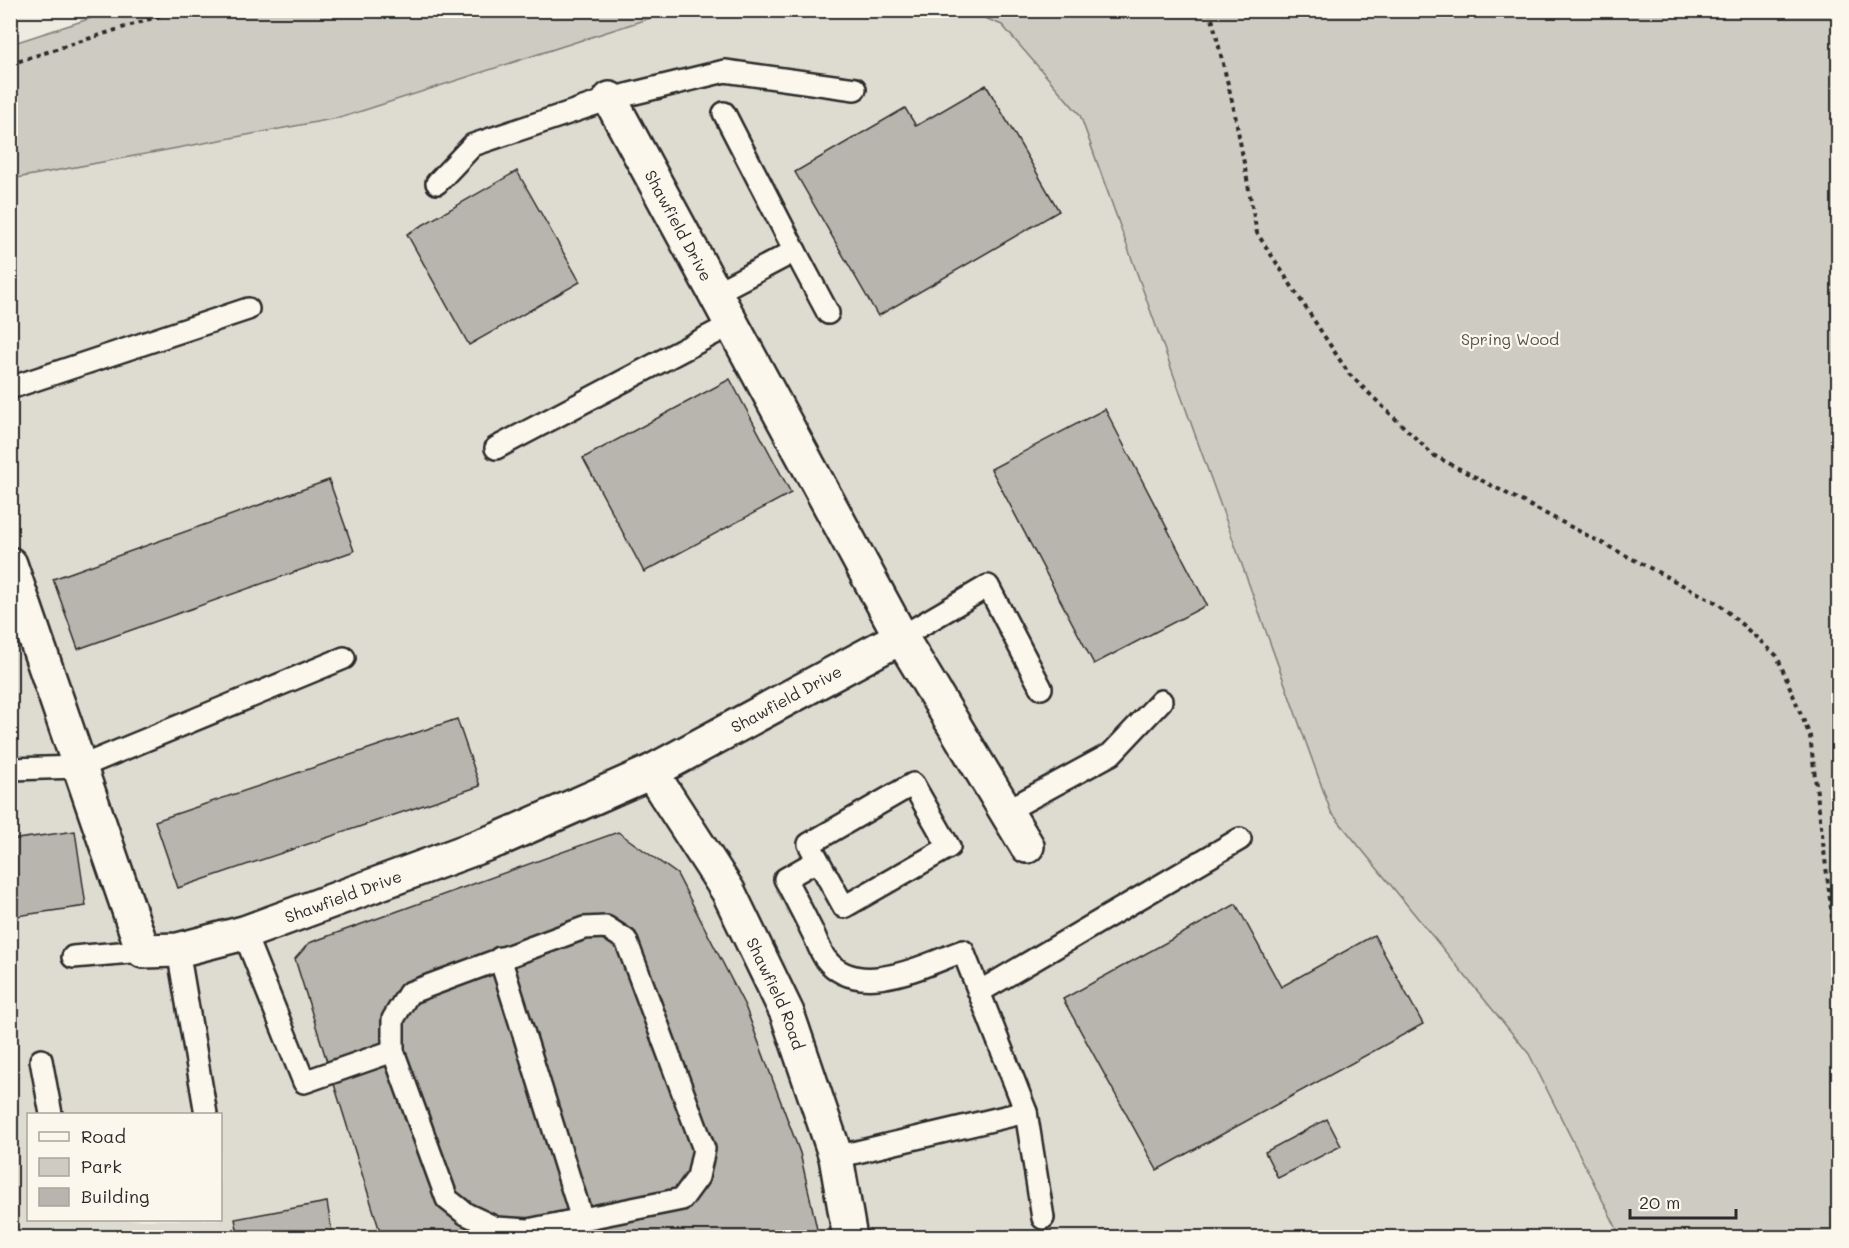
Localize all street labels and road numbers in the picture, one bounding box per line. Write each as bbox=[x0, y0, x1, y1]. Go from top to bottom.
street label: Shawfield Drive bbox=[640, 166, 717, 285]
street label: Shawfield Drive bbox=[727, 660, 845, 737]
street label: Shawfield Drive bbox=[282, 865, 404, 927]
street label: Shawfield Road bbox=[742, 934, 810, 1052]

